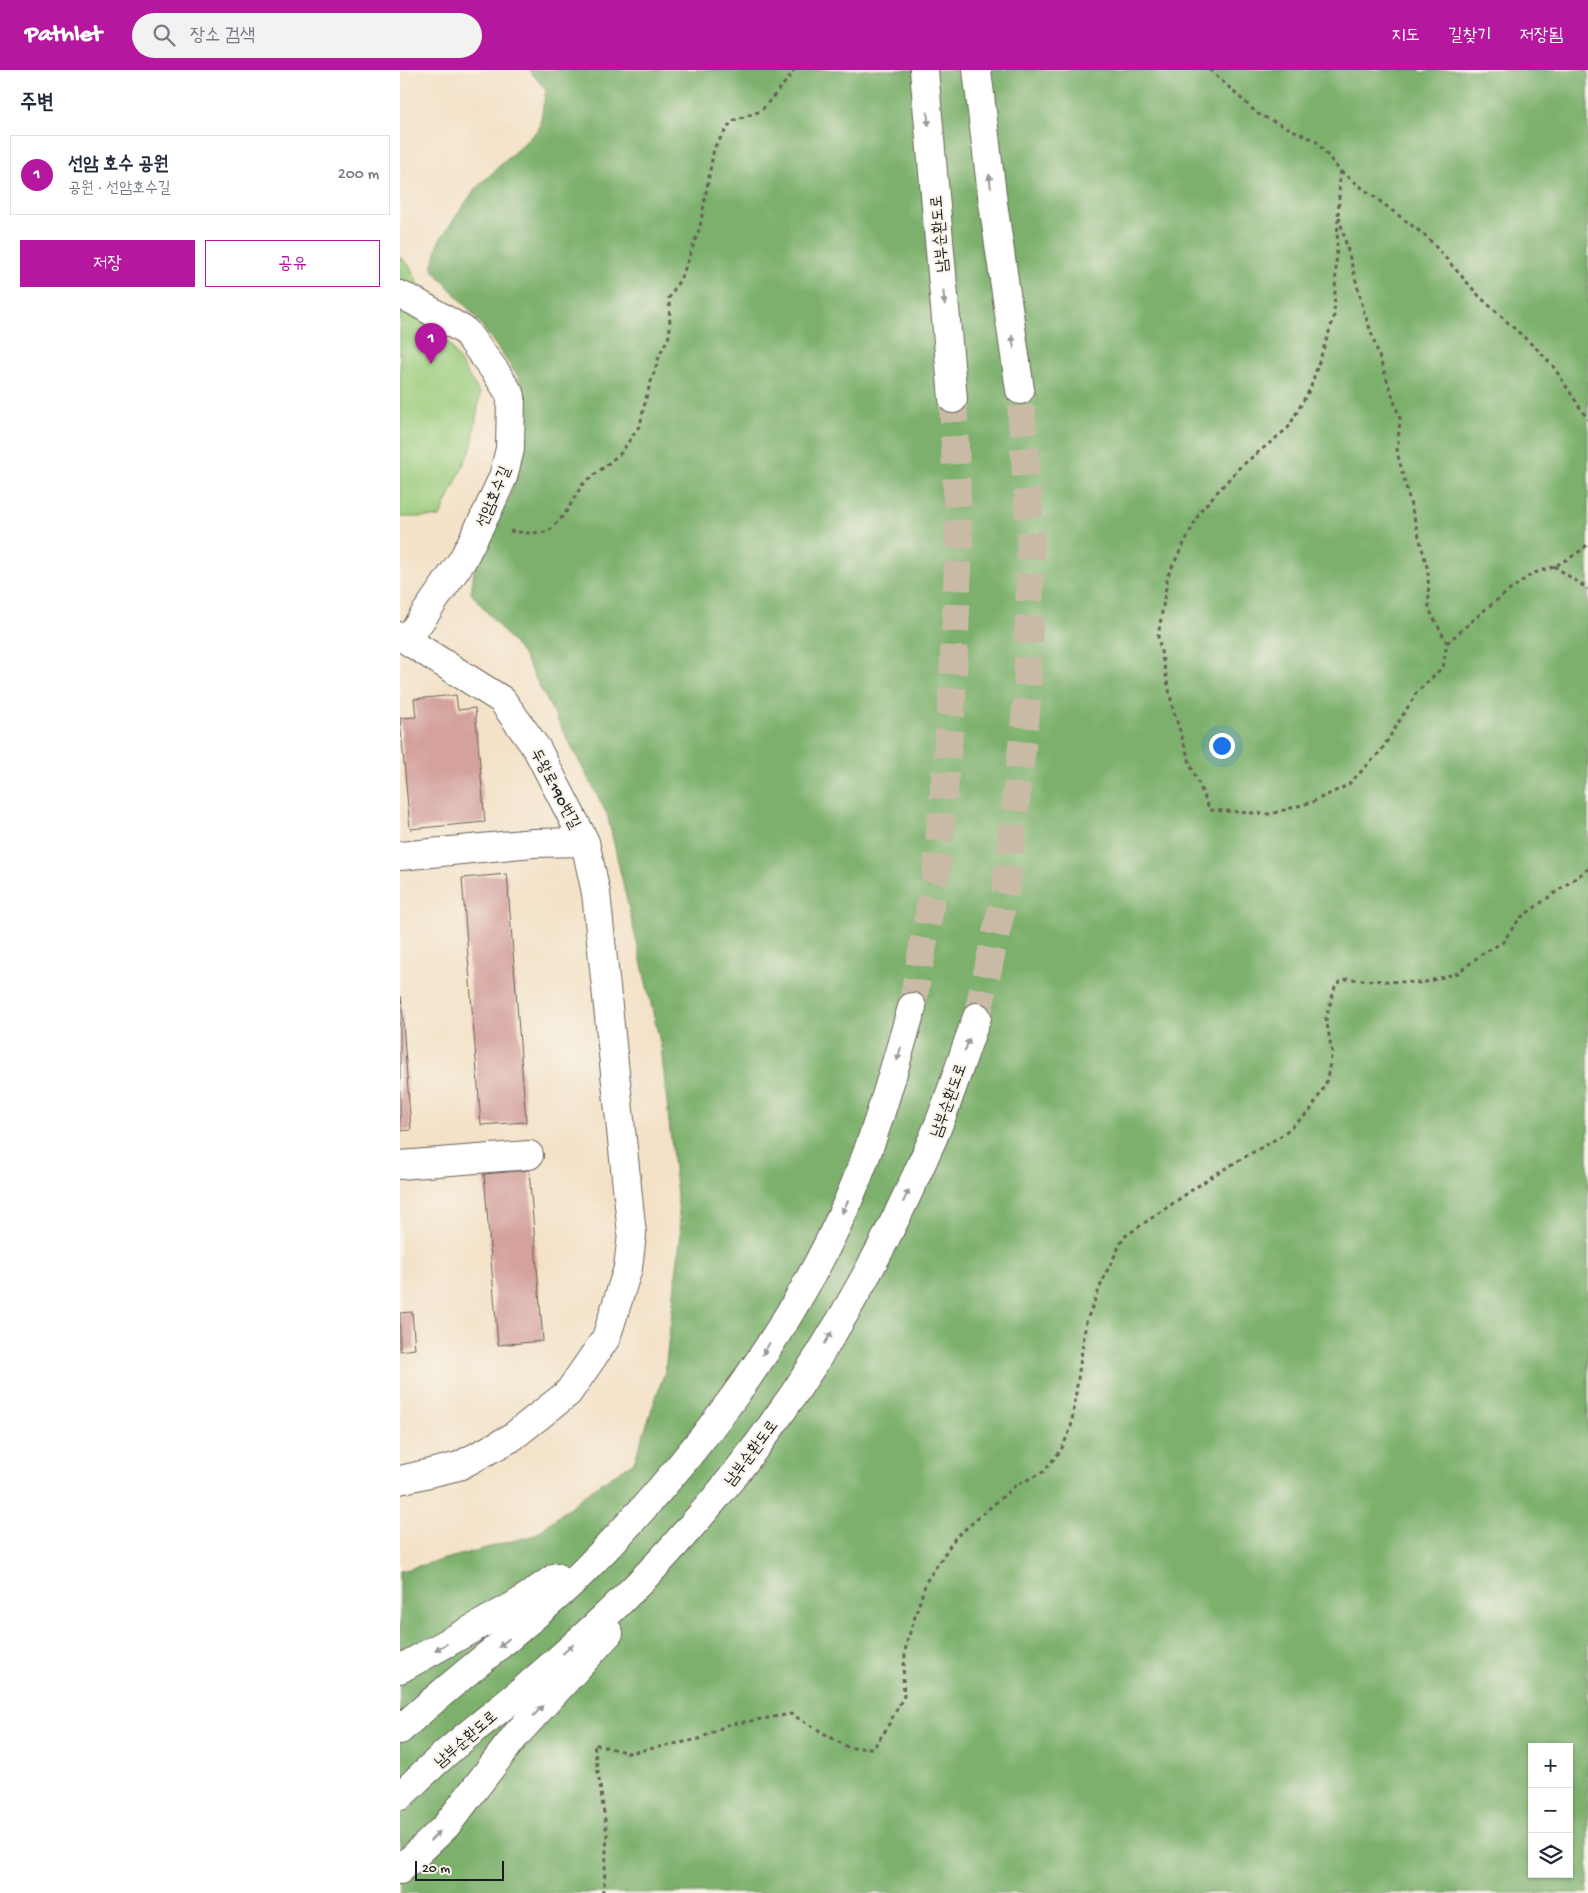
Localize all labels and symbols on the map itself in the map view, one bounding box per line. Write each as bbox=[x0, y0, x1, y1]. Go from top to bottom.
one-way arrow bbox=[924, 111, 932, 127]
one-way arrow bbox=[986, 173, 994, 189]
street label: 남부순환도로 bbox=[928, 194, 954, 273]
one-way arrow bbox=[940, 290, 948, 306]
pin: 1 bbox=[415, 323, 447, 364]
one-way arrow bbox=[1009, 334, 1017, 350]
street label: 선암호수길 bbox=[474, 464, 517, 531]
your location bbox=[1209, 733, 1235, 759]
street label: 두왕로190번길 bbox=[525, 746, 583, 833]
one-way arrow bbox=[963, 1037, 971, 1052]
one-way arrow bbox=[894, 1047, 902, 1062]
street label: 남부순환도로 bbox=[927, 1061, 972, 1141]
one-way arrow bbox=[902, 1189, 910, 1203]
one-way arrow bbox=[841, 1200, 849, 1214]
one-way arrow bbox=[824, 1332, 833, 1345]
one-way arrow bbox=[762, 1343, 771, 1356]
street label: 남부순환도로 bbox=[721, 1417, 784, 1491]
one-way arrow bbox=[498, 1637, 511, 1648]
one-way arrow bbox=[434, 1643, 449, 1651]
one-way arrow bbox=[562, 1643, 574, 1655]
one-way arrow bbox=[532, 1705, 544, 1717]
street label: 남부순환도로 bbox=[431, 1707, 503, 1773]
one-way arrow bbox=[429, 1830, 441, 1842]
scale bar bbox=[415, 1858, 504, 1881]

